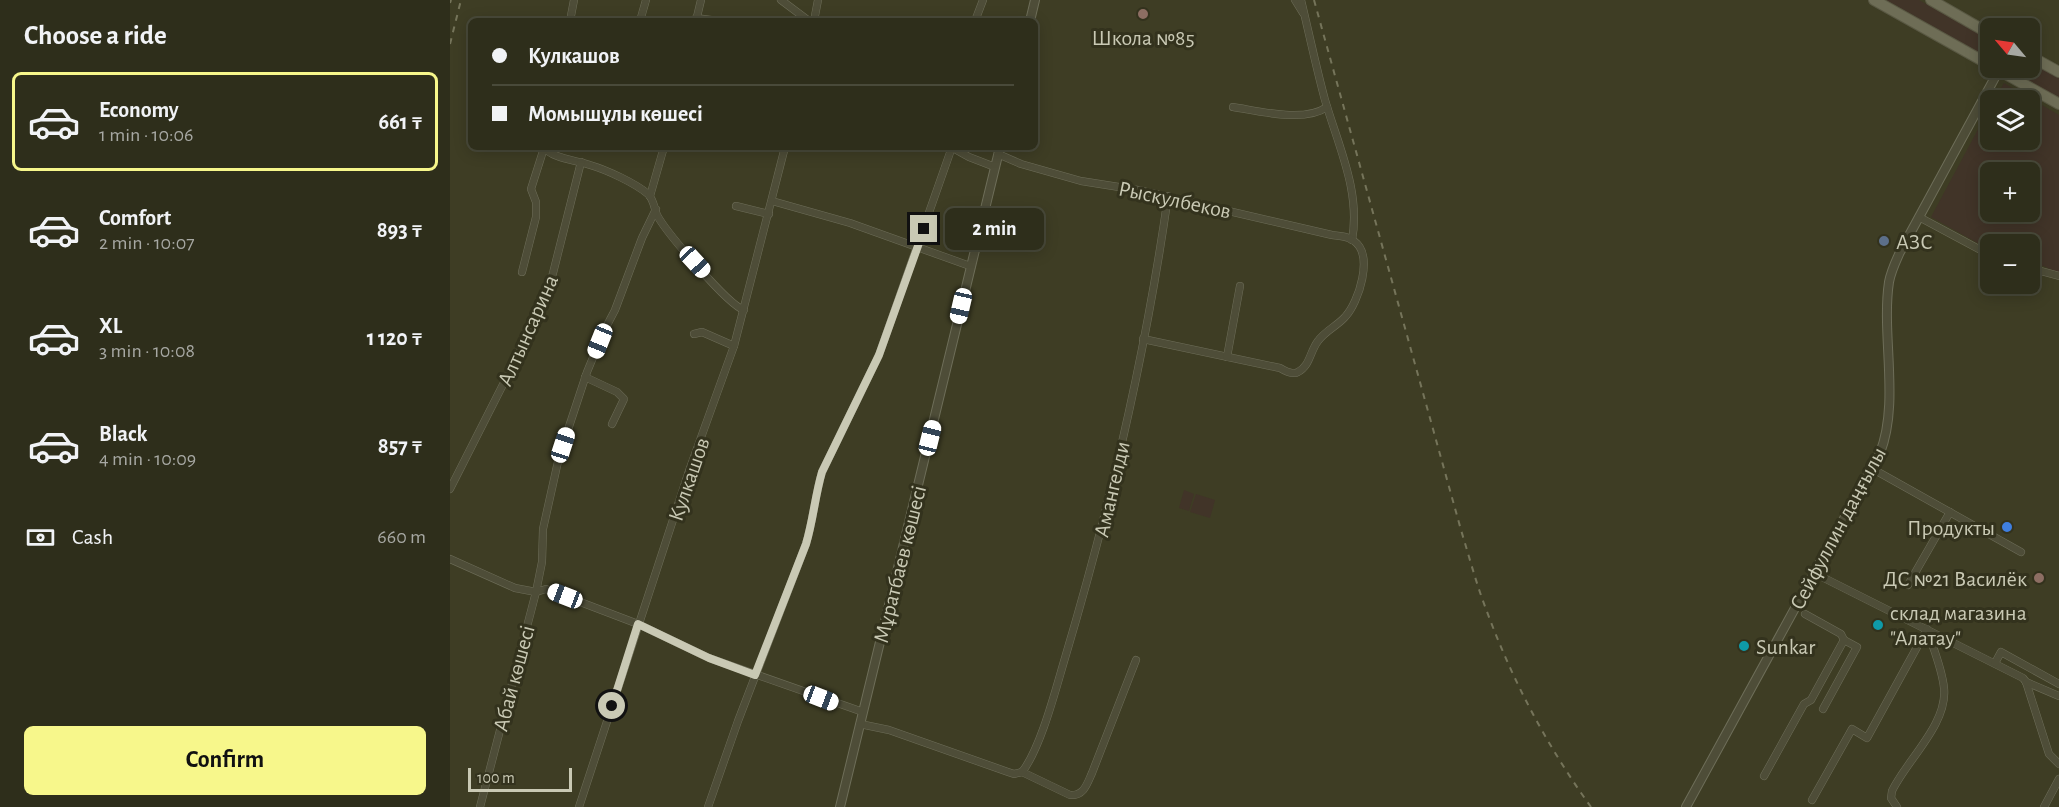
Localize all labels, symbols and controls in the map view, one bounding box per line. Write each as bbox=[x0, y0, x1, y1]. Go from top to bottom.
marker: Школа №85 bbox=[1136, 7, 1150, 21]
north arrow bbox=[1980, 18, 2040, 78]
map controls bbox=[1980, 18, 2040, 294]
text: Choose a ride bbox=[24, 22, 167, 49]
place label: Школа №85 bbox=[1091, 27, 1195, 49]
text: Кулкашов bbox=[528, 45, 620, 67]
button: layers bbox=[1980, 90, 2040, 150]
icon: car bbox=[27, 95, 81, 149]
text: Economy bbox=[99, 99, 179, 121]
text: Момышұлы көшесі bbox=[528, 103, 703, 125]
text: 661 ₸ bbox=[379, 111, 423, 133]
text: 1 min · 10:06 bbox=[99, 125, 194, 145]
button: + bbox=[1980, 162, 2040, 222]
street label: Рыскулбеков bbox=[1117, 177, 1233, 223]
icon: car bbox=[27, 203, 81, 257]
text: Comfort bbox=[99, 207, 171, 229]
callout: 2 min bbox=[945, 208, 1044, 250]
route end bbox=[910, 215, 937, 242]
text: 893 ₸ bbox=[377, 219, 423, 241]
text: 2 min bbox=[972, 219, 1017, 239]
place label: АЗС bbox=[1896, 231, 1933, 253]
text: 2 min · 10:07 bbox=[99, 233, 195, 253]
marker: АЗС bbox=[1877, 234, 1891, 248]
button: − bbox=[1980, 234, 2040, 294]
car bbox=[676, 243, 714, 281]
street label: Алтынсарина bbox=[494, 271, 562, 389]
car bbox=[948, 286, 974, 326]
icon: car bbox=[27, 311, 81, 365]
text: XL bbox=[99, 315, 122, 337]
car bbox=[585, 321, 615, 361]
text: 1 120 ₸ bbox=[367, 327, 423, 349]
text: 3 min · 10:08 bbox=[99, 341, 195, 361]
car bbox=[917, 418, 943, 458]
icon: car bbox=[27, 419, 81, 473]
text: Black bbox=[99, 423, 147, 445]
car bbox=[549, 425, 577, 465]
text: 857 ₸ bbox=[378, 435, 423, 457]
street label: Кулкашов bbox=[664, 435, 713, 524]
street label: Амангелди bbox=[1090, 439, 1134, 539]
street label: Сейфуллин даңғылы bbox=[1786, 443, 1890, 613]
text: 4 min · 10:09 bbox=[99, 449, 196, 469]
street label: Мұратбаев көшесі bbox=[870, 483, 930, 645]
place label: Продукты bbox=[1907, 517, 1995, 539]
marker: Продукты bbox=[2000, 520, 2014, 534]
icon: cash bbox=[24, 521, 57, 554]
text: Cash bbox=[72, 526, 113, 548]
text: 660 m bbox=[377, 527, 426, 547]
place label: ДС №21 Василёк bbox=[1883, 568, 2027, 590]
marker: ДС №21 Василёк bbox=[2032, 571, 2046, 585]
car bbox=[545, 581, 585, 611]
place label: склад магазина "Алатау" bbox=[1890, 602, 2027, 649]
marker: склад магазина "Алатау" bbox=[1871, 618, 1885, 632]
street label: Абай көшесі bbox=[489, 623, 539, 734]
place label: Sunkar bbox=[1756, 636, 1815, 658]
marker: Sunkar bbox=[1737, 639, 1751, 653]
car bbox=[801, 683, 841, 713]
route start bbox=[598, 692, 625, 719]
button: Confirm bbox=[24, 726, 426, 795]
scale bar bbox=[468, 765, 572, 792]
text: 100 m bbox=[477, 770, 515, 786]

